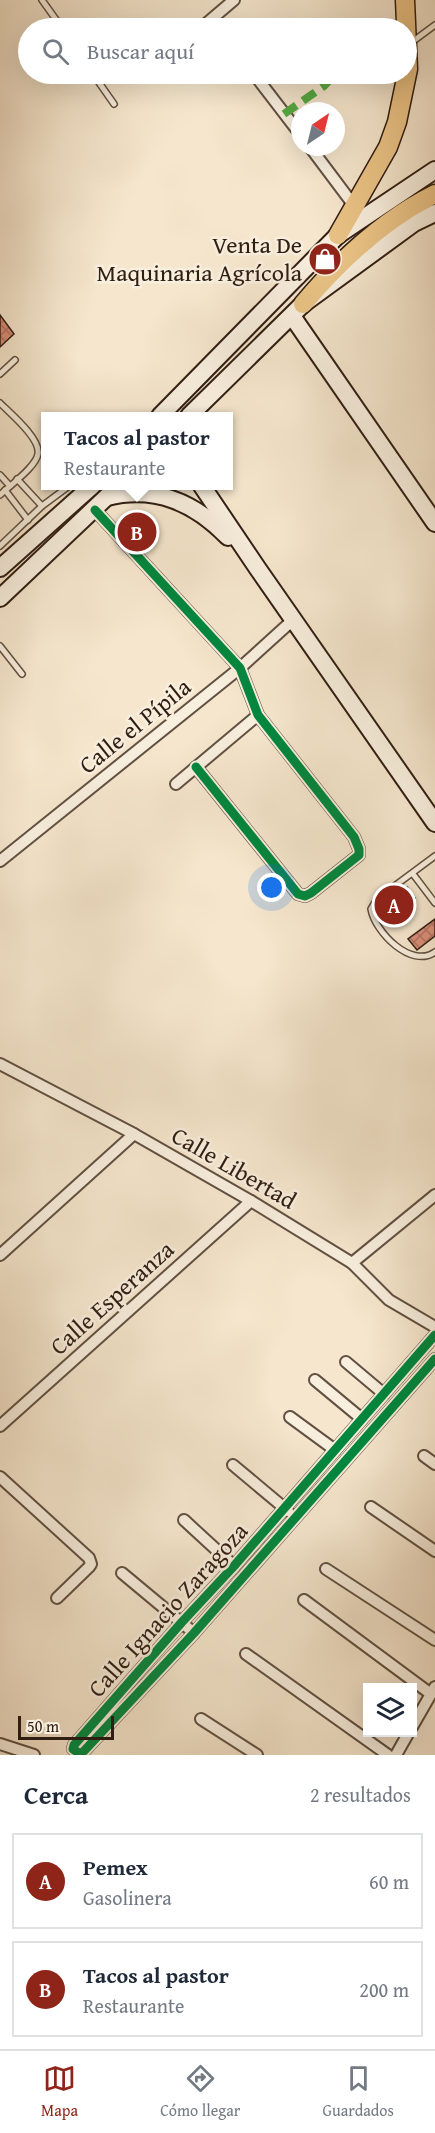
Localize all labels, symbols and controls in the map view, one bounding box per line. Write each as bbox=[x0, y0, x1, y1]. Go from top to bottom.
search box bbox=[18, 18, 417, 84]
icon: search bbox=[39, 35, 72, 68]
text: Buscar aquí bbox=[87, 35, 194, 67]
north arrow bbox=[291, 102, 345, 156]
place label: Venta De Maquinaria Agrícola bbox=[96, 227, 303, 290]
shop icon: Venta De Maquinaria Agrícola bbox=[307, 241, 343, 277]
popup bbox=[41, 412, 233, 490]
text: Tacos al pastor bbox=[64, 421, 210, 453]
text: Restaurante bbox=[64, 453, 165, 482]
pin: B bbox=[118, 510, 156, 554]
street label: Calle el Pípila bbox=[71, 669, 199, 782]
your location bbox=[257, 873, 286, 902]
pin: A bbox=[374, 882, 414, 928]
street label: Calle Libertad bbox=[165, 1118, 303, 1218]
street label: Calle Esperanza bbox=[42, 1232, 182, 1363]
street label: Calle Ignacio Zaragoza bbox=[79, 1514, 256, 1705]
map controls bbox=[363, 1683, 417, 1737]
button: layers bbox=[363, 1683, 417, 1737]
scale bar bbox=[18, 1713, 114, 1740]
text: 50 m bbox=[27, 1714, 59, 1738]
text: Cerca bbox=[24, 1775, 88, 1814]
text: 2 resultados bbox=[310, 1780, 411, 1809]
text: Pemex bbox=[83, 1851, 148, 1883]
text: A bbox=[39, 1867, 52, 1896]
text: 60 m bbox=[369, 1867, 409, 1896]
text: Gasolinera bbox=[83, 1883, 172, 1912]
text: Tacos al pastor bbox=[83, 1959, 229, 1991]
text: B bbox=[39, 1975, 52, 2004]
text: 200 m bbox=[359, 1975, 409, 2004]
text: Restaurante bbox=[83, 1991, 184, 2020]
tab: Mapa bbox=[41, 2062, 78, 2122]
tab: Cómo llegar bbox=[160, 2062, 240, 2122]
tab: Guardados bbox=[323, 2062, 394, 2122]

